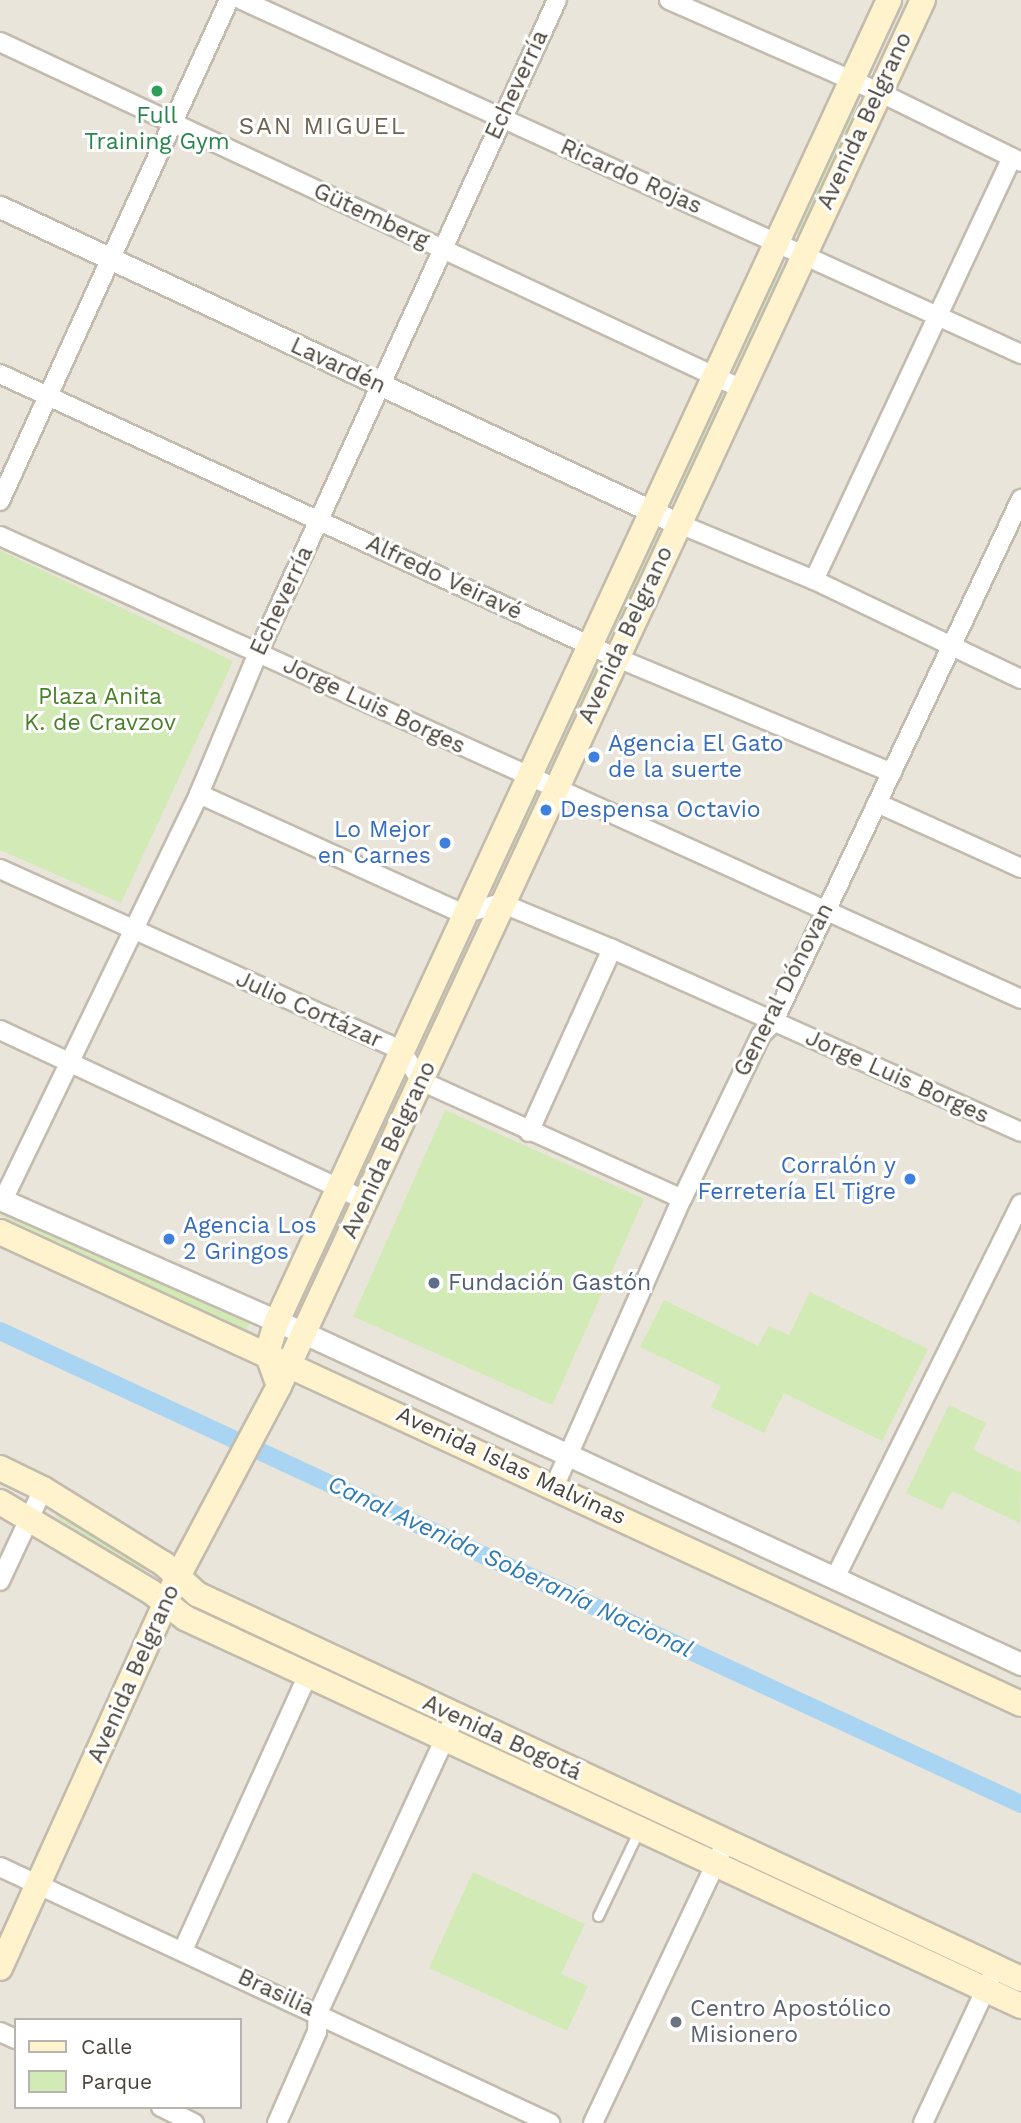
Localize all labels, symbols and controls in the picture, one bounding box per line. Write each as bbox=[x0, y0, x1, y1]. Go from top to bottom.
street label: Echeverría bbox=[480, 26, 554, 144]
street label: Avenida Belgrano bbox=[812, 28, 918, 214]
marker: Full Training Gym bbox=[149, 83, 165, 99]
place label: Full Training Gym bbox=[84, 102, 230, 156]
district label: SAN MIGUEL bbox=[240, 113, 406, 141]
street label: Ricardo Rojas bbox=[556, 133, 706, 221]
street label: Gütemberg bbox=[309, 177, 433, 255]
street label: Lavardén bbox=[286, 332, 390, 400]
street label: Alfredo Veiravé bbox=[361, 530, 527, 626]
street label: Echeverría bbox=[245, 542, 319, 660]
street label: Avenida Belgrano bbox=[573, 542, 679, 728]
street label: Jorge Luis Borges bbox=[279, 652, 469, 760]
park label: Plaza Anita K. de Cravzov bbox=[24, 683, 176, 737]
place label: Agencia El Gato de la suerte bbox=[608, 730, 785, 784]
marker: Agencia El Gato de la suerte bbox=[586, 749, 602, 765]
place label: Despensa Octavio bbox=[560, 796, 761, 824]
marker: Despensa Octavio bbox=[538, 802, 554, 818]
place label: Lo Mejor en Carnes bbox=[318, 816, 431, 870]
marker: Lo Mejor en Carnes bbox=[437, 835, 453, 851]
street label: General Dónovan bbox=[728, 898, 840, 1082]
street label: Julio Cortázar bbox=[231, 965, 387, 1055]
street label: Jorge Luis Borges bbox=[801, 1024, 993, 1130]
street label: Avenida Belgrano bbox=[336, 1057, 442, 1243]
place label: Corralón y Ferretería El Tigre bbox=[696, 1152, 896, 1206]
marker: Corralón y Ferretería El Tigre bbox=[902, 1171, 918, 1187]
place label: Agencia Los 2 Gringos bbox=[183, 1212, 317, 1266]
marker: Agencia Los 2 Gringos bbox=[161, 1231, 177, 1247]
place label: Fundación Gastón bbox=[448, 1269, 651, 1297]
marker: Fundación Gastón bbox=[426, 1275, 442, 1291]
street label: Avenida Islas Malvinas bbox=[392, 1401, 630, 1531]
water label: Canal Avenida Soberanía Nacional bbox=[322, 1469, 698, 1665]
street label: Avenida Belgrano bbox=[82, 1580, 186, 1768]
street label: Avenida Bogotá bbox=[418, 1689, 586, 1787]
street label: Brasilia bbox=[233, 1963, 319, 2023]
place label: Centro Apostólico Misionero bbox=[690, 1995, 892, 2049]
marker: Centro Apostólico Misionero bbox=[668, 2014, 684, 2030]
legend bbox=[14, 2018, 242, 2109]
text: Calle bbox=[81, 2034, 132, 2059]
text: Parque bbox=[81, 2069, 152, 2094]

